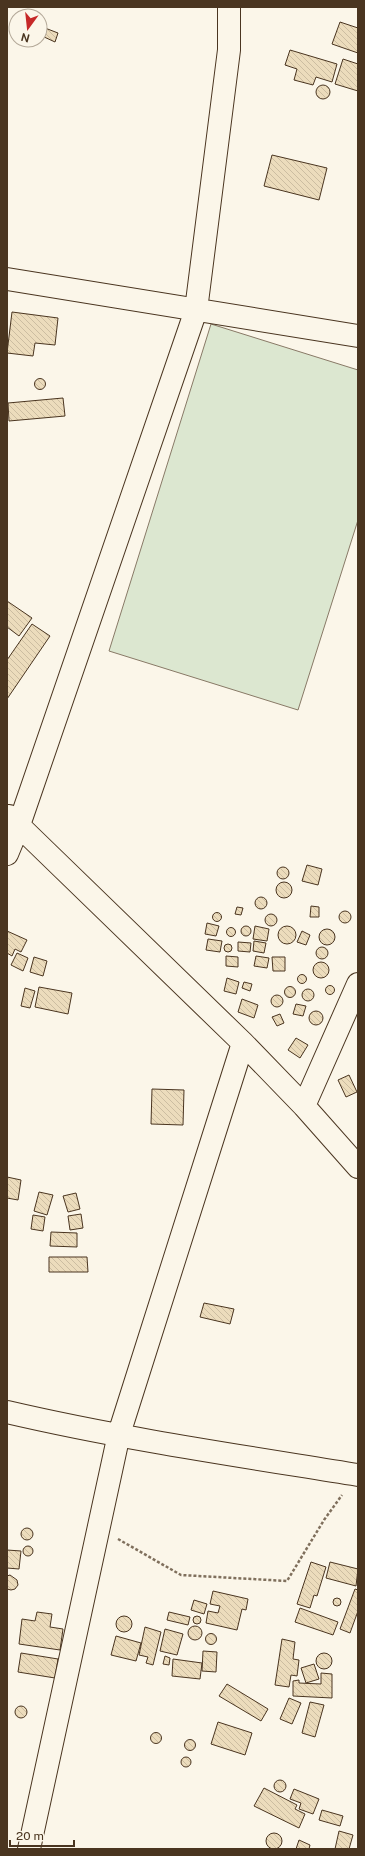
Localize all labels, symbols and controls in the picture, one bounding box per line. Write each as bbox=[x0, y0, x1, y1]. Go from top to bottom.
north arrow bbox=[8, 8, 48, 48]
text: N bbox=[20, 31, 31, 45]
scale bar bbox=[10, 1822, 74, 1848]
text: 20 m bbox=[16, 1829, 44, 1843]

